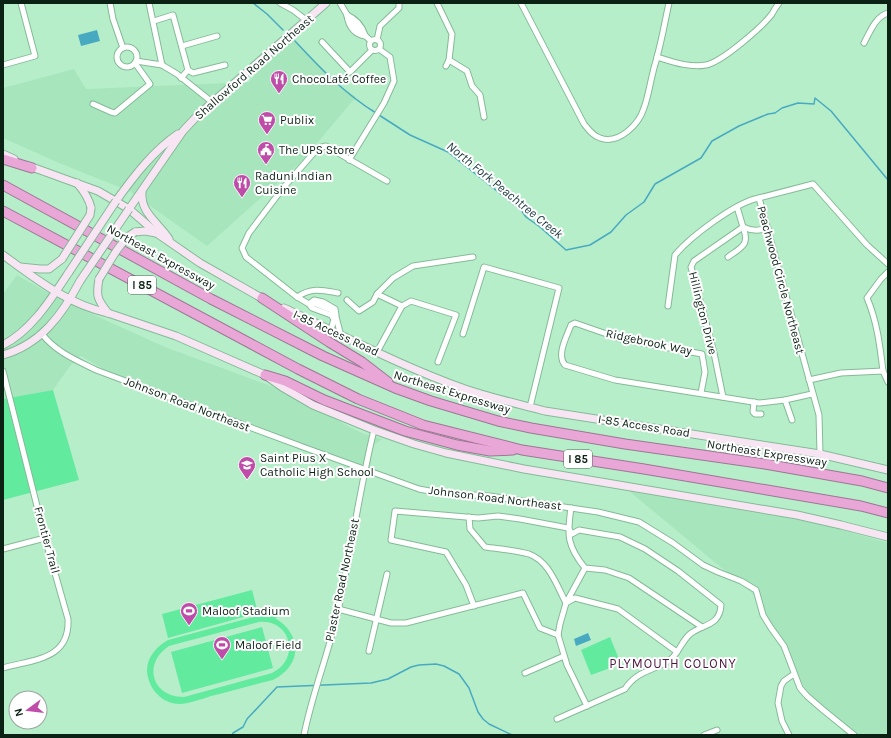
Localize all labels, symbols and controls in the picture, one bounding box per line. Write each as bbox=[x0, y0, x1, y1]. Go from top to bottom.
street label: Shallowford Road Northeast bbox=[192, 11, 317, 122]
restaurant icon: ChocoLaté Coffee bbox=[269, 69, 289, 94]
place label: ChocoLaté Coffee bbox=[292, 72, 386, 86]
supermarket icon: Publix bbox=[257, 110, 277, 135]
place label: Publix bbox=[280, 113, 314, 127]
water label: North Fork Peachtree Creek bbox=[444, 138, 566, 242]
public building icon: The UPS Store bbox=[256, 140, 276, 165]
place label: The UPS Store bbox=[279, 143, 355, 157]
place label: Raduni Indian Cuisine bbox=[255, 169, 332, 197]
restaurant icon: Raduni Indian Cuisine bbox=[232, 173, 252, 198]
street label: Peachwood Circle Northeast bbox=[754, 204, 808, 356]
street label: Northeast Expressway bbox=[105, 221, 218, 293]
street label: Hillington Drive bbox=[686, 270, 720, 356]
road number: I 85 bbox=[128, 276, 156, 294]
street label: I-85 Access Road bbox=[291, 307, 381, 359]
street label: Ridgebrook Way bbox=[605, 326, 694, 358]
street label: Northeast Expressway bbox=[392, 368, 512, 417]
street label: Johnson Road Northeast bbox=[122, 373, 252, 435]
street label: I-85 Access Road bbox=[597, 412, 691, 440]
street label: Northeast Expressway bbox=[706, 437, 828, 469]
road number: I 85 bbox=[564, 450, 592, 468]
place label: Saint Pius X Catholic High School bbox=[260, 451, 374, 479]
school or university icon: Saint Pius X Catholic High School bbox=[237, 455, 257, 480]
street label: Johnson Road Northeast bbox=[428, 483, 563, 513]
street label: Frontier Trail bbox=[31, 505, 63, 575]
street label: Plaster Road Northeast bbox=[322, 517, 362, 643]
sports icon: Maloof Stadium bbox=[179, 601, 199, 626]
place label: Maloof Stadium bbox=[202, 604, 290, 618]
sports icon: Maloof Field bbox=[212, 635, 232, 660]
place label: Maloof Field bbox=[235, 638, 302, 652]
district label: PLYMOUTH COLONY bbox=[609, 656, 737, 671]
north arrow bbox=[8, 690, 48, 730]
text: N bbox=[12, 707, 26, 718]

